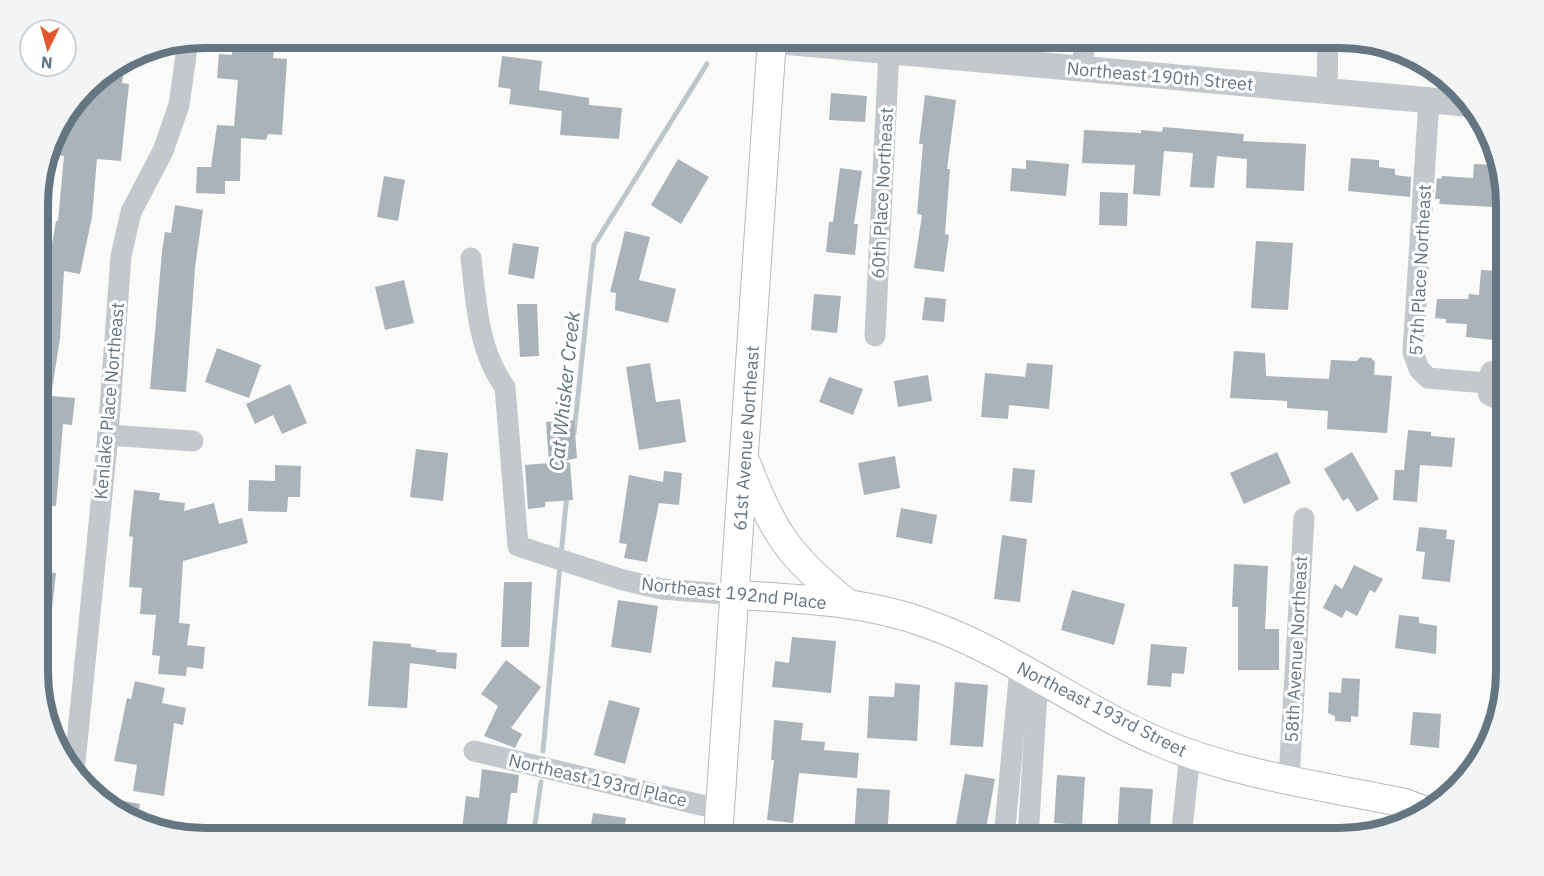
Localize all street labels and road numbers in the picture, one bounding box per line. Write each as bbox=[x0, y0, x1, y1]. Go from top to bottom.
street label: Northeast 190th Street bbox=[1066, 56, 1254, 96]
street label: 60th Place Northeast bbox=[866, 107, 898, 279]
street label: 57th Place Northeast bbox=[1404, 184, 1436, 356]
street label: Kenlake Place Northeast bbox=[89, 301, 129, 501]
street label: 61st Avenue Northeast bbox=[728, 345, 764, 531]
street label: 58th Avenue Northeast bbox=[1280, 555, 1312, 743]
street label: Northeast 192nd Place bbox=[640, 572, 828, 614]
street label: Northeast 193rd Street bbox=[1013, 656, 1191, 762]
street label: Northeast 193rd Place bbox=[506, 748, 690, 812]

